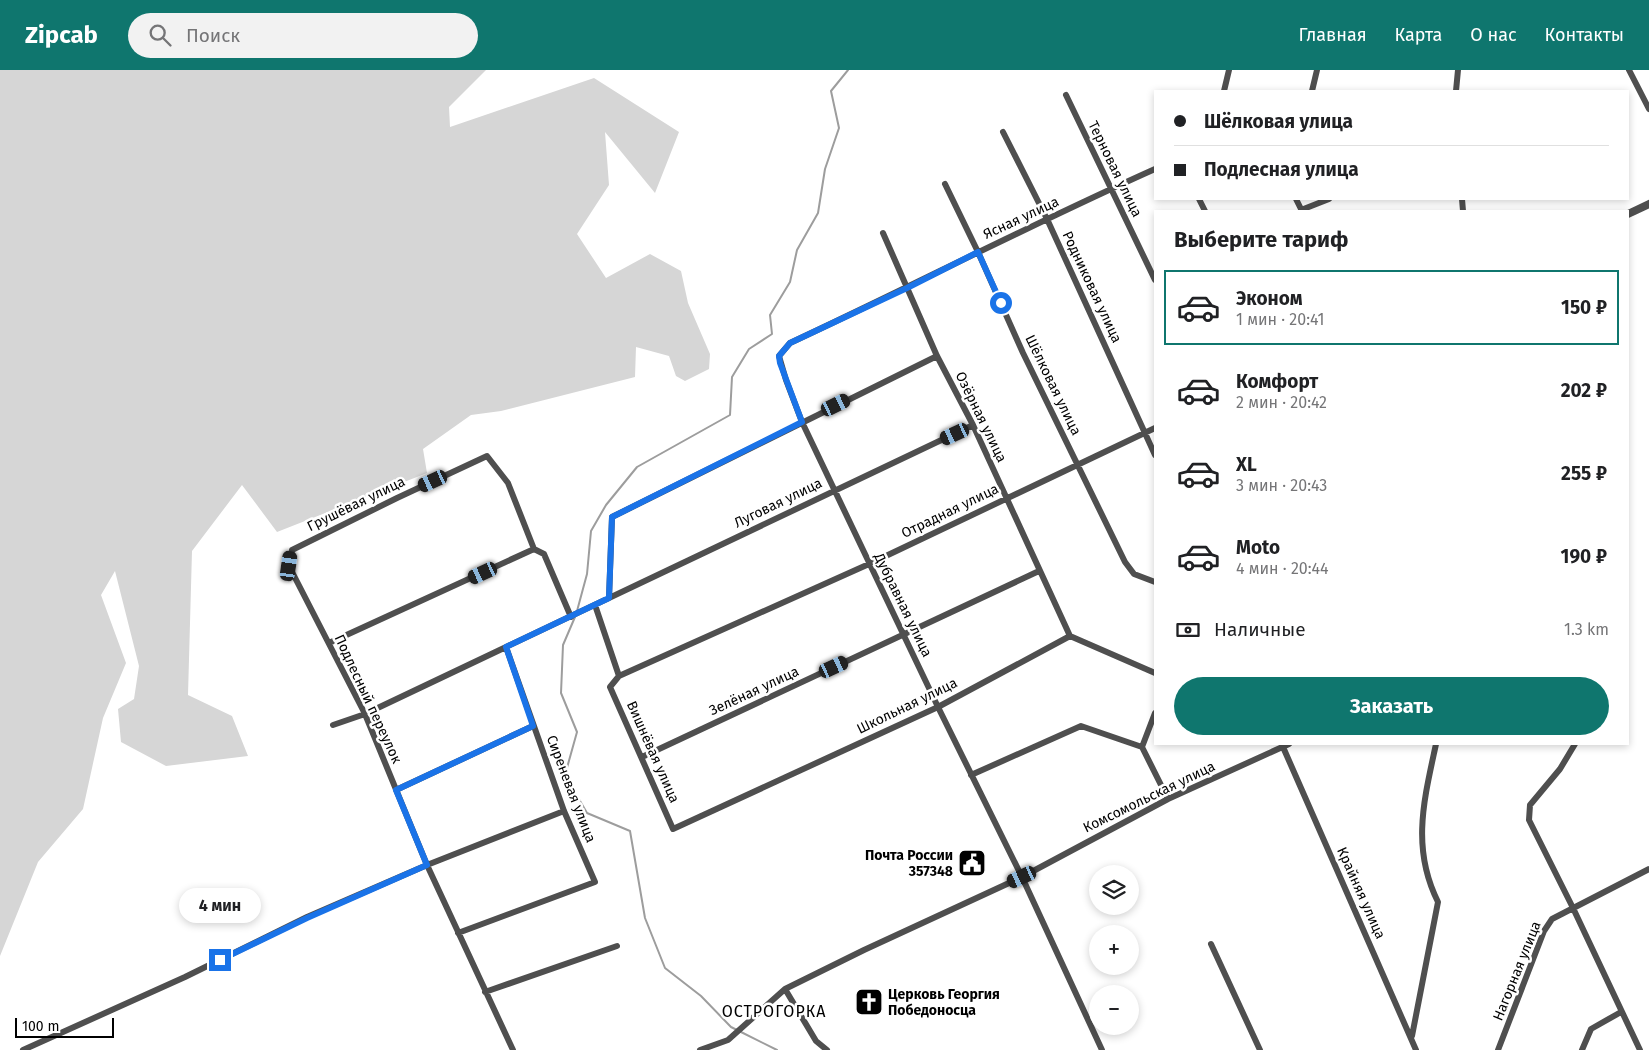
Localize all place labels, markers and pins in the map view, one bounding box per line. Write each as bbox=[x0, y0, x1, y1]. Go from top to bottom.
place label: Почта России 357348 bbox=[865, 847, 953, 880]
public building icon: Почта России 357348 bbox=[957, 848, 987, 878]
place label: Церковь Георгия Победоносца bbox=[888, 986, 1000, 1019]
church icon: Церковь Георгия Победоносца bbox=[854, 987, 884, 1017]

